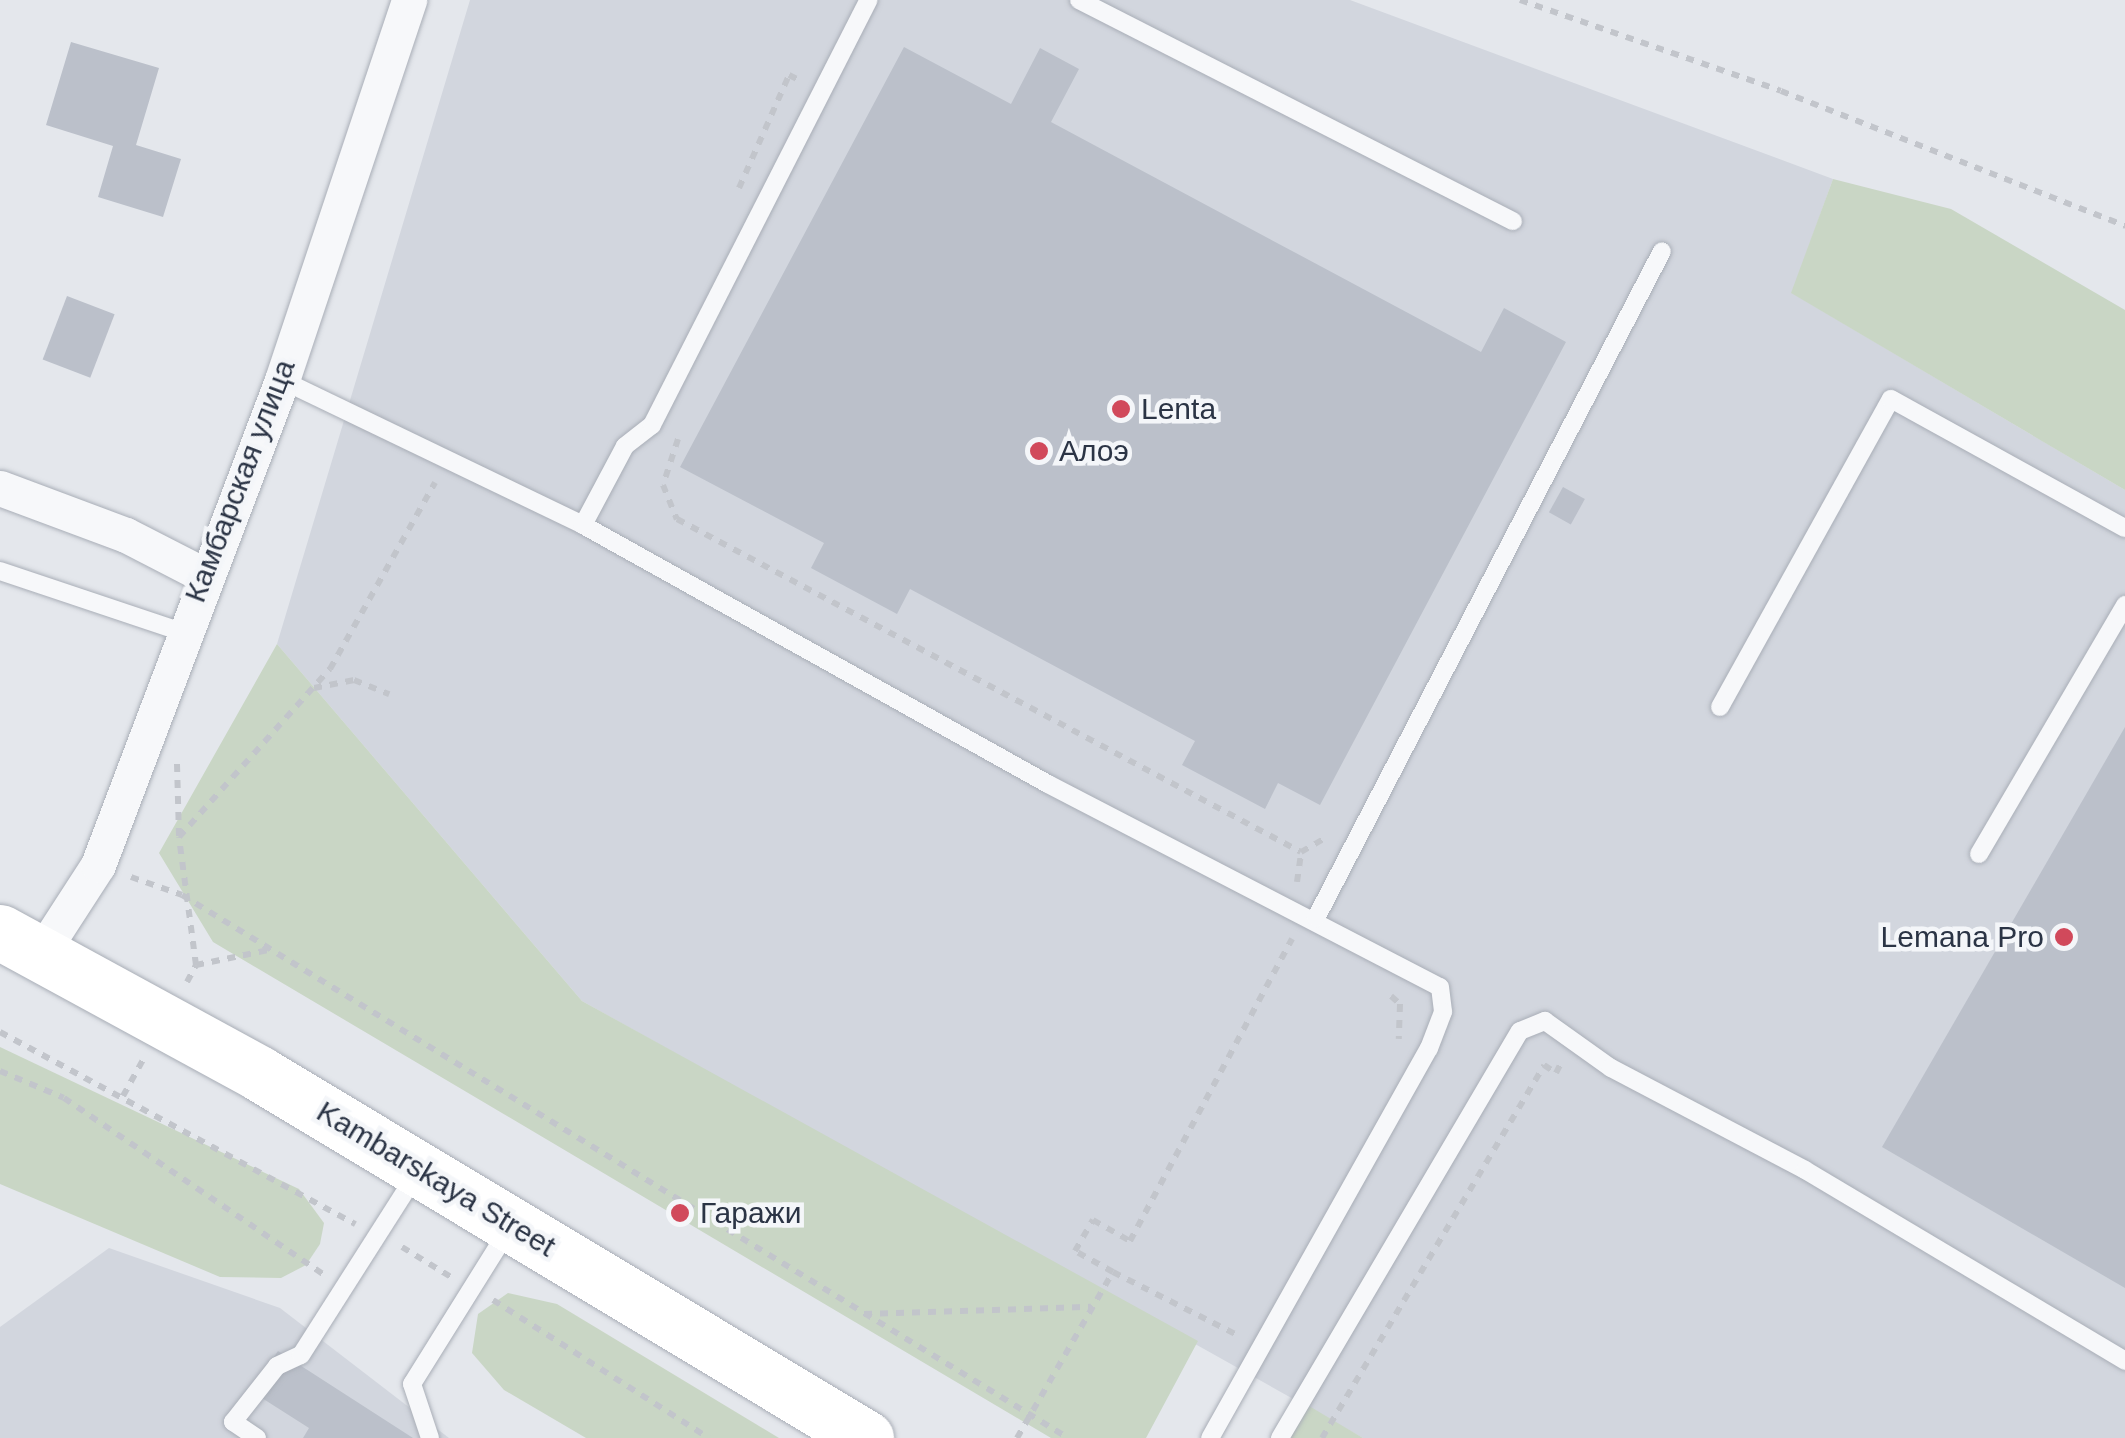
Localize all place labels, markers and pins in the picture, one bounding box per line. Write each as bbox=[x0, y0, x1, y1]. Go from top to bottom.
place label: Lenta bbox=[1141, 391, 1216, 427]
marker: Lenta bbox=[1110, 398, 1132, 420]
place label: Алоэ bbox=[1059, 433, 1129, 469]
marker: Алоэ bbox=[1028, 440, 1050, 462]
place label: Lemana Pro bbox=[1881, 919, 2044, 955]
marker: Lemana Pro bbox=[2053, 926, 2075, 948]
place label: Гаражи bbox=[700, 1195, 801, 1231]
marker: Гаражи bbox=[669, 1202, 691, 1224]

